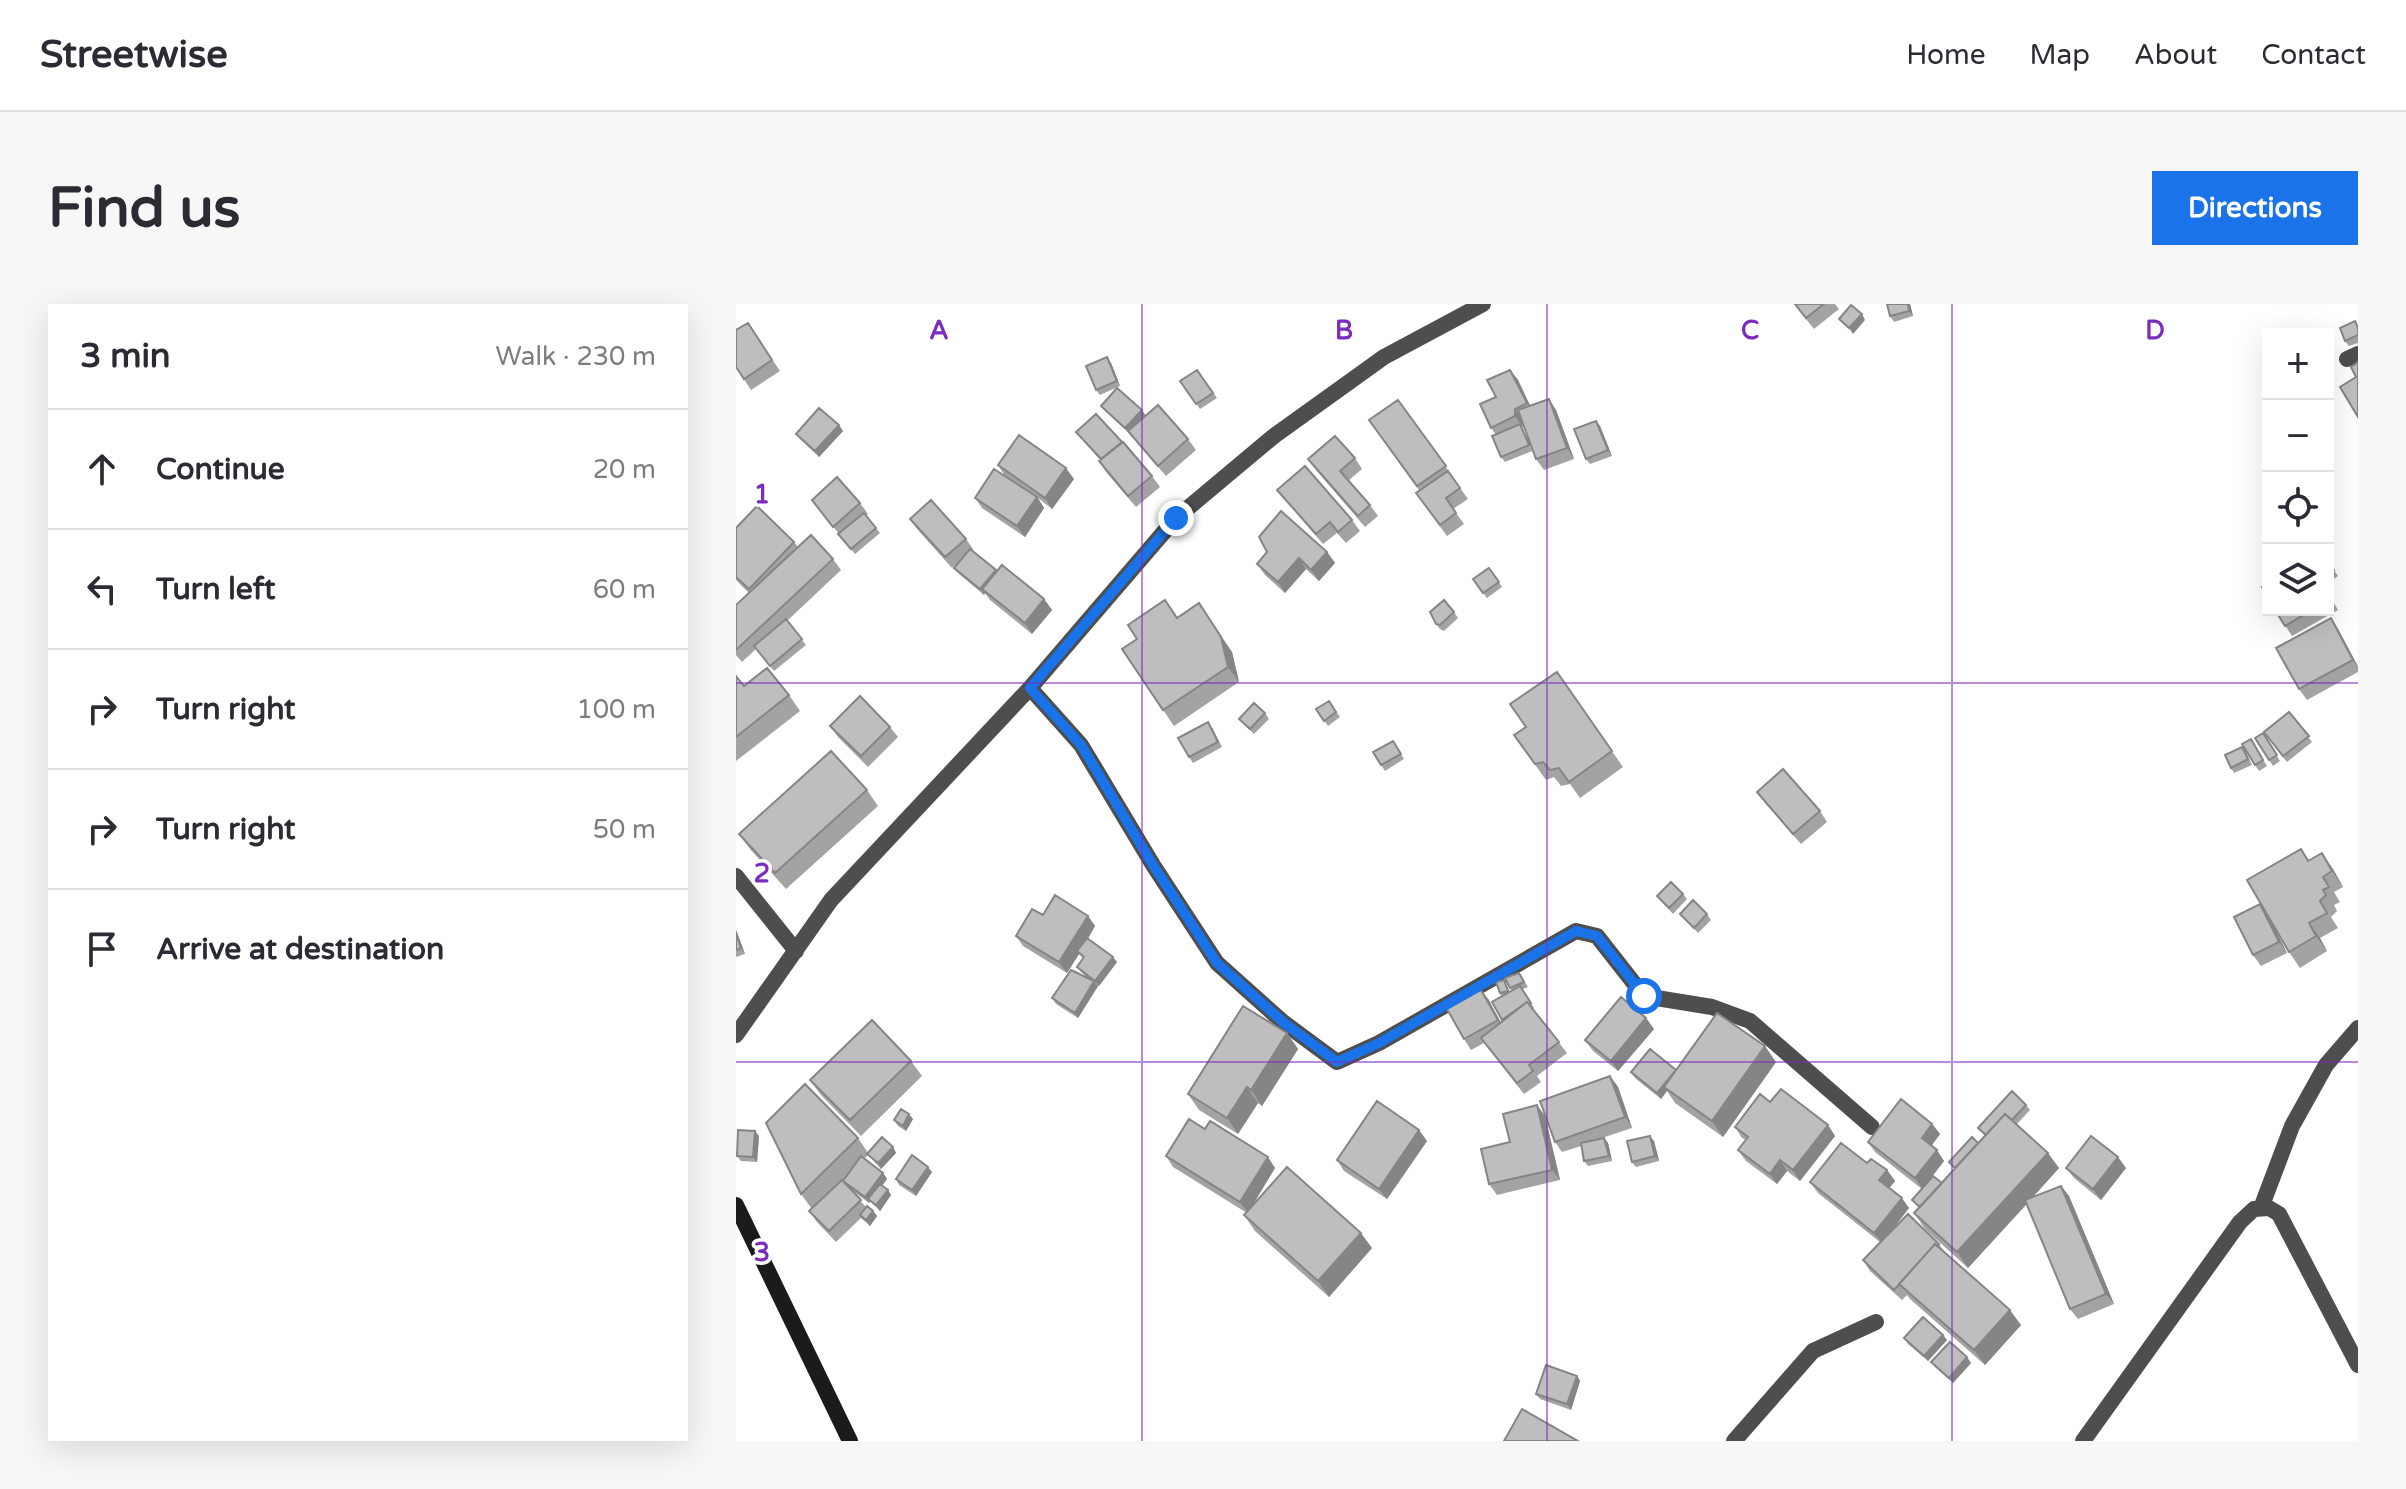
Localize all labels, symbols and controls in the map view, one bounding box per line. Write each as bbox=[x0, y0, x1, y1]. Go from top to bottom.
text: Streetwise bbox=[40, 32, 228, 78]
text: Home bbox=[1906, 38, 1986, 72]
text: Map bbox=[2030, 38, 2090, 72]
text: About bbox=[2134, 38, 2217, 72]
text: Contact bbox=[2261, 38, 2366, 72]
button: Directions bbox=[2152, 171, 2358, 245]
text: Find us bbox=[48, 175, 240, 242]
text: A bbox=[929, 315, 949, 346]
text: B bbox=[1335, 315, 1353, 346]
text: C bbox=[1741, 315, 1759, 346]
text: D bbox=[2145, 315, 2165, 346]
map controls bbox=[2262, 328, 2334, 616]
button: + bbox=[2262, 328, 2334, 400]
text: 3 min bbox=[80, 336, 171, 377]
text: Walk · 230 m bbox=[496, 341, 656, 372]
button: − bbox=[2262, 400, 2334, 472]
icon: ahead bbox=[80, 447, 124, 491]
text: Continue bbox=[156, 451, 285, 488]
text: 20 m bbox=[593, 454, 656, 485]
button: locate bbox=[2262, 472, 2334, 544]
text: 1 bbox=[754, 479, 770, 510]
route end bbox=[1158, 500, 1194, 536]
button: layers bbox=[2262, 544, 2334, 616]
icon: left bbox=[80, 567, 124, 611]
text: Turn left bbox=[156, 571, 275, 608]
text: 60 m bbox=[593, 574, 656, 605]
icon: right bbox=[80, 687, 124, 731]
text: Turn right bbox=[156, 691, 296, 728]
text: 100 m bbox=[576, 694, 656, 725]
icon: right bbox=[80, 807, 124, 851]
text: Turn right bbox=[156, 811, 296, 848]
text: 50 m bbox=[593, 814, 656, 845]
text: 2 bbox=[754, 858, 770, 889]
icon: arrive bbox=[80, 927, 124, 971]
text: Arrive at destination bbox=[156, 931, 444, 968]
route start bbox=[1626, 978, 1662, 1014]
text: 3 bbox=[754, 1237, 770, 1268]

